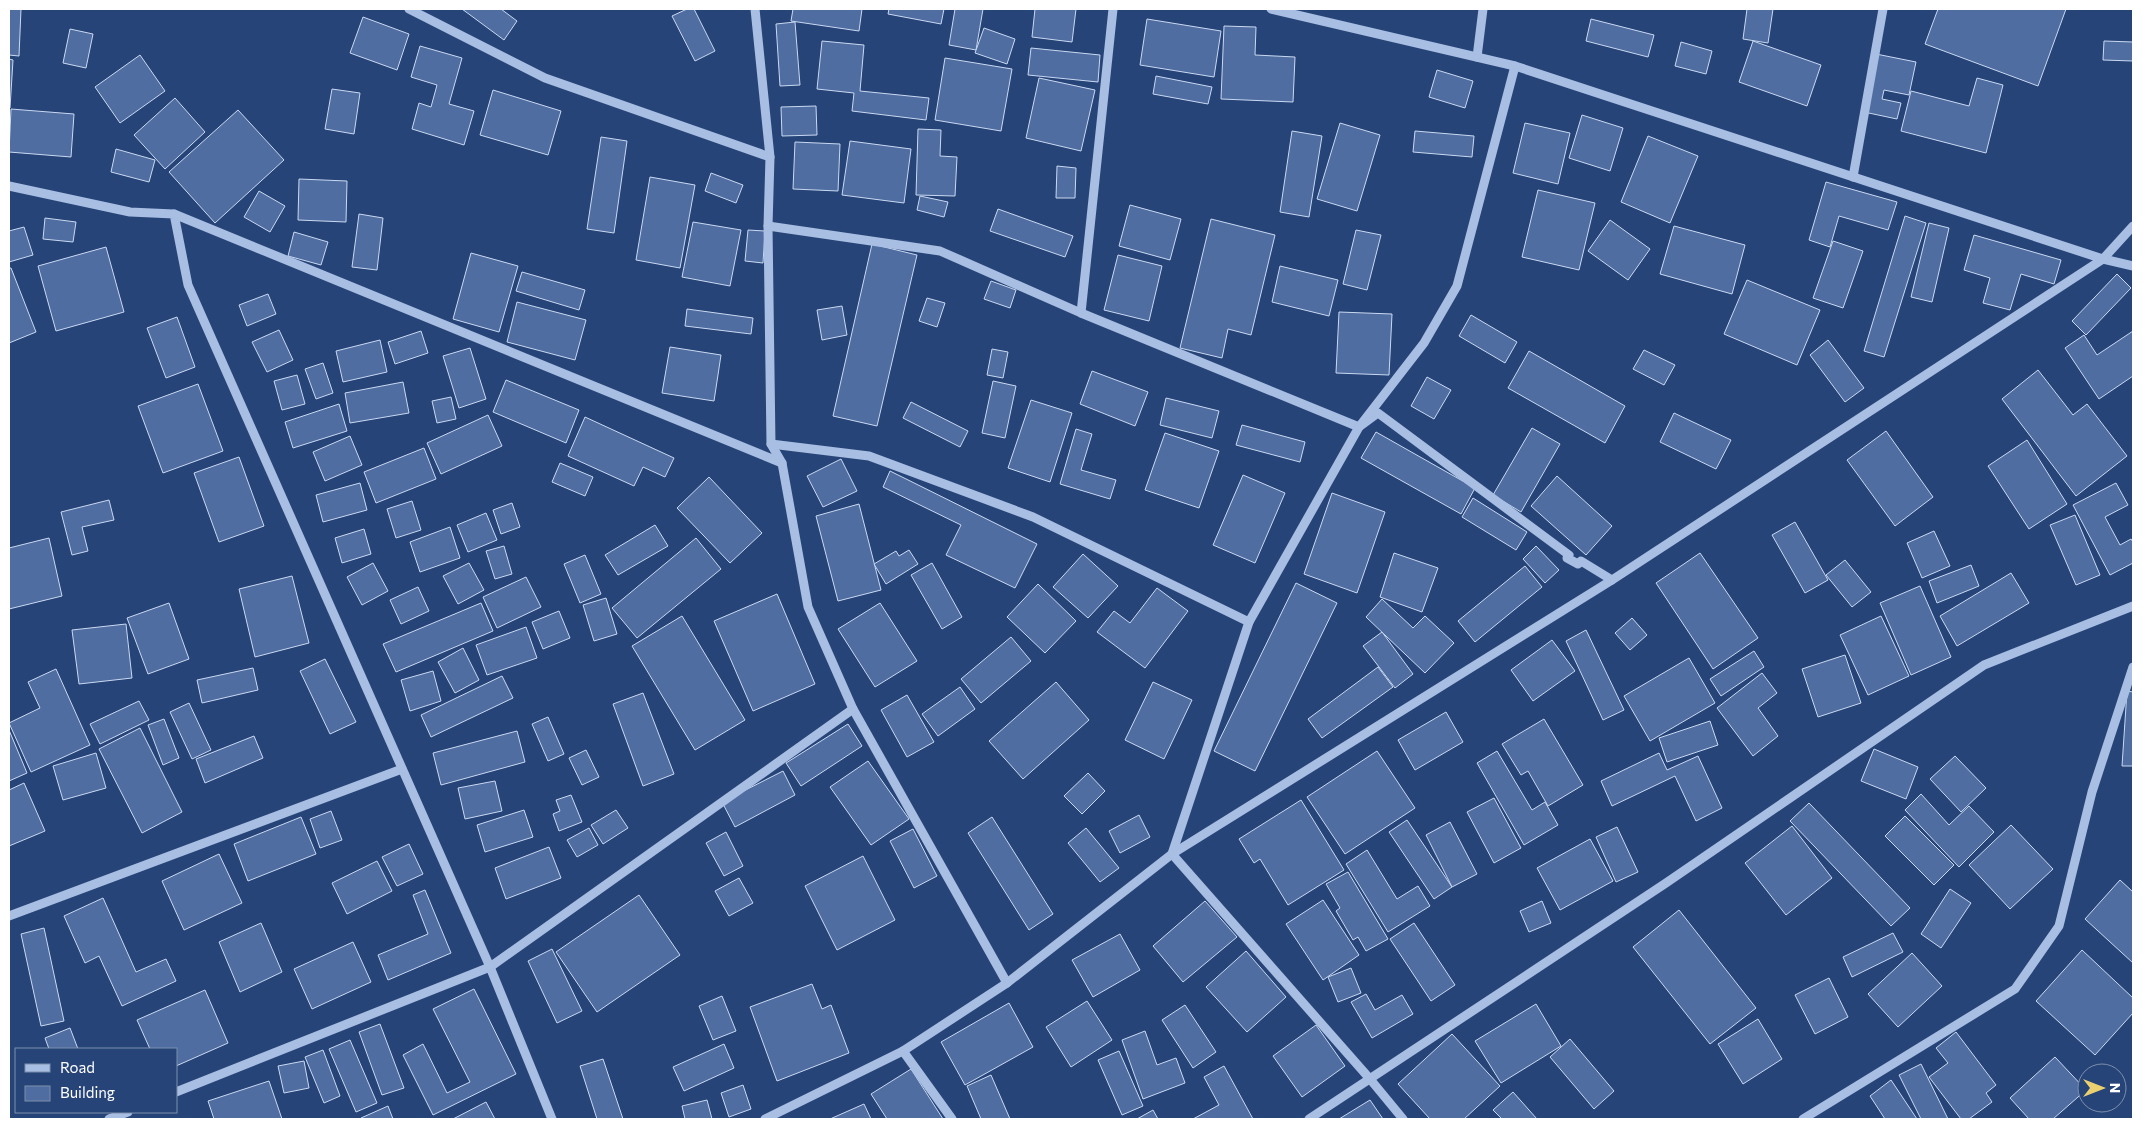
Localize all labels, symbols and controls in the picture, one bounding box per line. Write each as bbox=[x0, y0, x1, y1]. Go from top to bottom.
legend bbox=[15, 1048, 178, 1113]
text: Road bbox=[60, 1058, 95, 1076]
north arrow bbox=[2077, 1063, 2127, 1113]
text: Building bbox=[60, 1083, 115, 1101]
text: N bbox=[2107, 1083, 2124, 1093]

